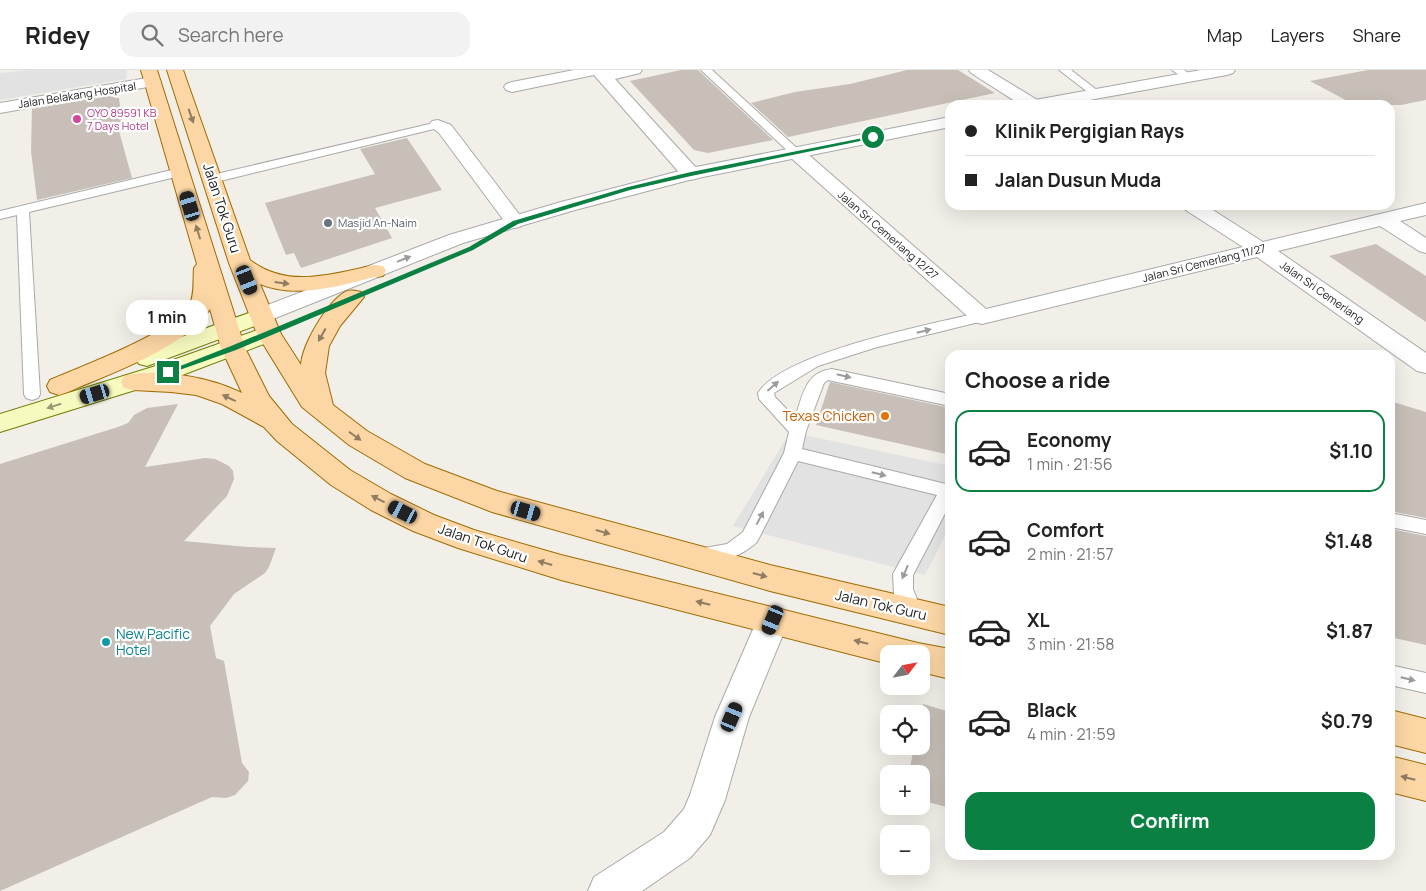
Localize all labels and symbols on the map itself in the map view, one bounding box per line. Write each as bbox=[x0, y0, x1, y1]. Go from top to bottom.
street label: Jalan Belakang Hospital bbox=[17, 78, 137, 111]
place label: OYO 89591 KB 7 Days Hotel bbox=[87, 105, 157, 133]
one-way arrow bbox=[187, 109, 195, 124]
marker: OYO 89591 KB 7 Days Hotel bbox=[71, 113, 83, 125]
route start bbox=[862, 126, 884, 148]
street label: Jalan Tok Guru bbox=[199, 161, 246, 255]
street label: Jalan Sri Cemerlang 12/27 bbox=[835, 187, 942, 282]
car bbox=[178, 189, 201, 223]
place label: Masjid An-Naim bbox=[338, 215, 417, 230]
marker: Masjid An-Naim bbox=[322, 217, 334, 229]
one-way arrow bbox=[194, 224, 202, 239]
street label: Jalan Sri Cemerlang 11/27 bbox=[1141, 240, 1267, 285]
one-way arrow bbox=[396, 255, 411, 263]
street label: Jalan Sri Cemerlang bbox=[1277, 257, 1367, 326]
car bbox=[234, 263, 259, 297]
one-way arrow bbox=[274, 279, 290, 287]
callout: 1 min bbox=[127, 300, 209, 334]
one-way arrow bbox=[917, 327, 932, 335]
one-way arrow bbox=[318, 328, 327, 342]
route end bbox=[157, 361, 179, 383]
one-way arrow bbox=[836, 372, 851, 380]
one-way arrow bbox=[767, 381, 780, 392]
car bbox=[78, 382, 111, 406]
one-way arrow bbox=[222, 394, 236, 402]
one-way arrow bbox=[46, 403, 61, 411]
place label: Texas Chicken bbox=[782, 406, 875, 425]
marker: Texas Chicken bbox=[879, 410, 891, 422]
one-way arrow bbox=[349, 431, 362, 441]
one-way arrow bbox=[872, 470, 887, 478]
one-way arrow bbox=[370, 495, 385, 503]
car bbox=[386, 499, 419, 525]
car bbox=[509, 500, 542, 522]
one-way arrow bbox=[756, 511, 764, 526]
street label: Jalan Tok Guru bbox=[436, 518, 530, 567]
one-way arrow bbox=[596, 529, 611, 537]
one-way arrow bbox=[538, 558, 553, 566]
one-way arrow bbox=[901, 565, 909, 580]
one-way arrow bbox=[753, 572, 768, 580]
street label: Jalan Tok Guru bbox=[834, 585, 929, 624]
one-way arrow bbox=[695, 598, 710, 606]
car bbox=[760, 603, 785, 637]
place label: New Pacific Hotel bbox=[116, 624, 190, 659]
marker: New Pacific Hotel bbox=[100, 636, 112, 648]
one-way arrow bbox=[853, 638, 868, 646]
north arrow bbox=[880, 645, 930, 695]
one-way arrow bbox=[1400, 675, 1416, 683]
car bbox=[719, 700, 744, 734]
one-way arrow bbox=[1400, 774, 1416, 782]

